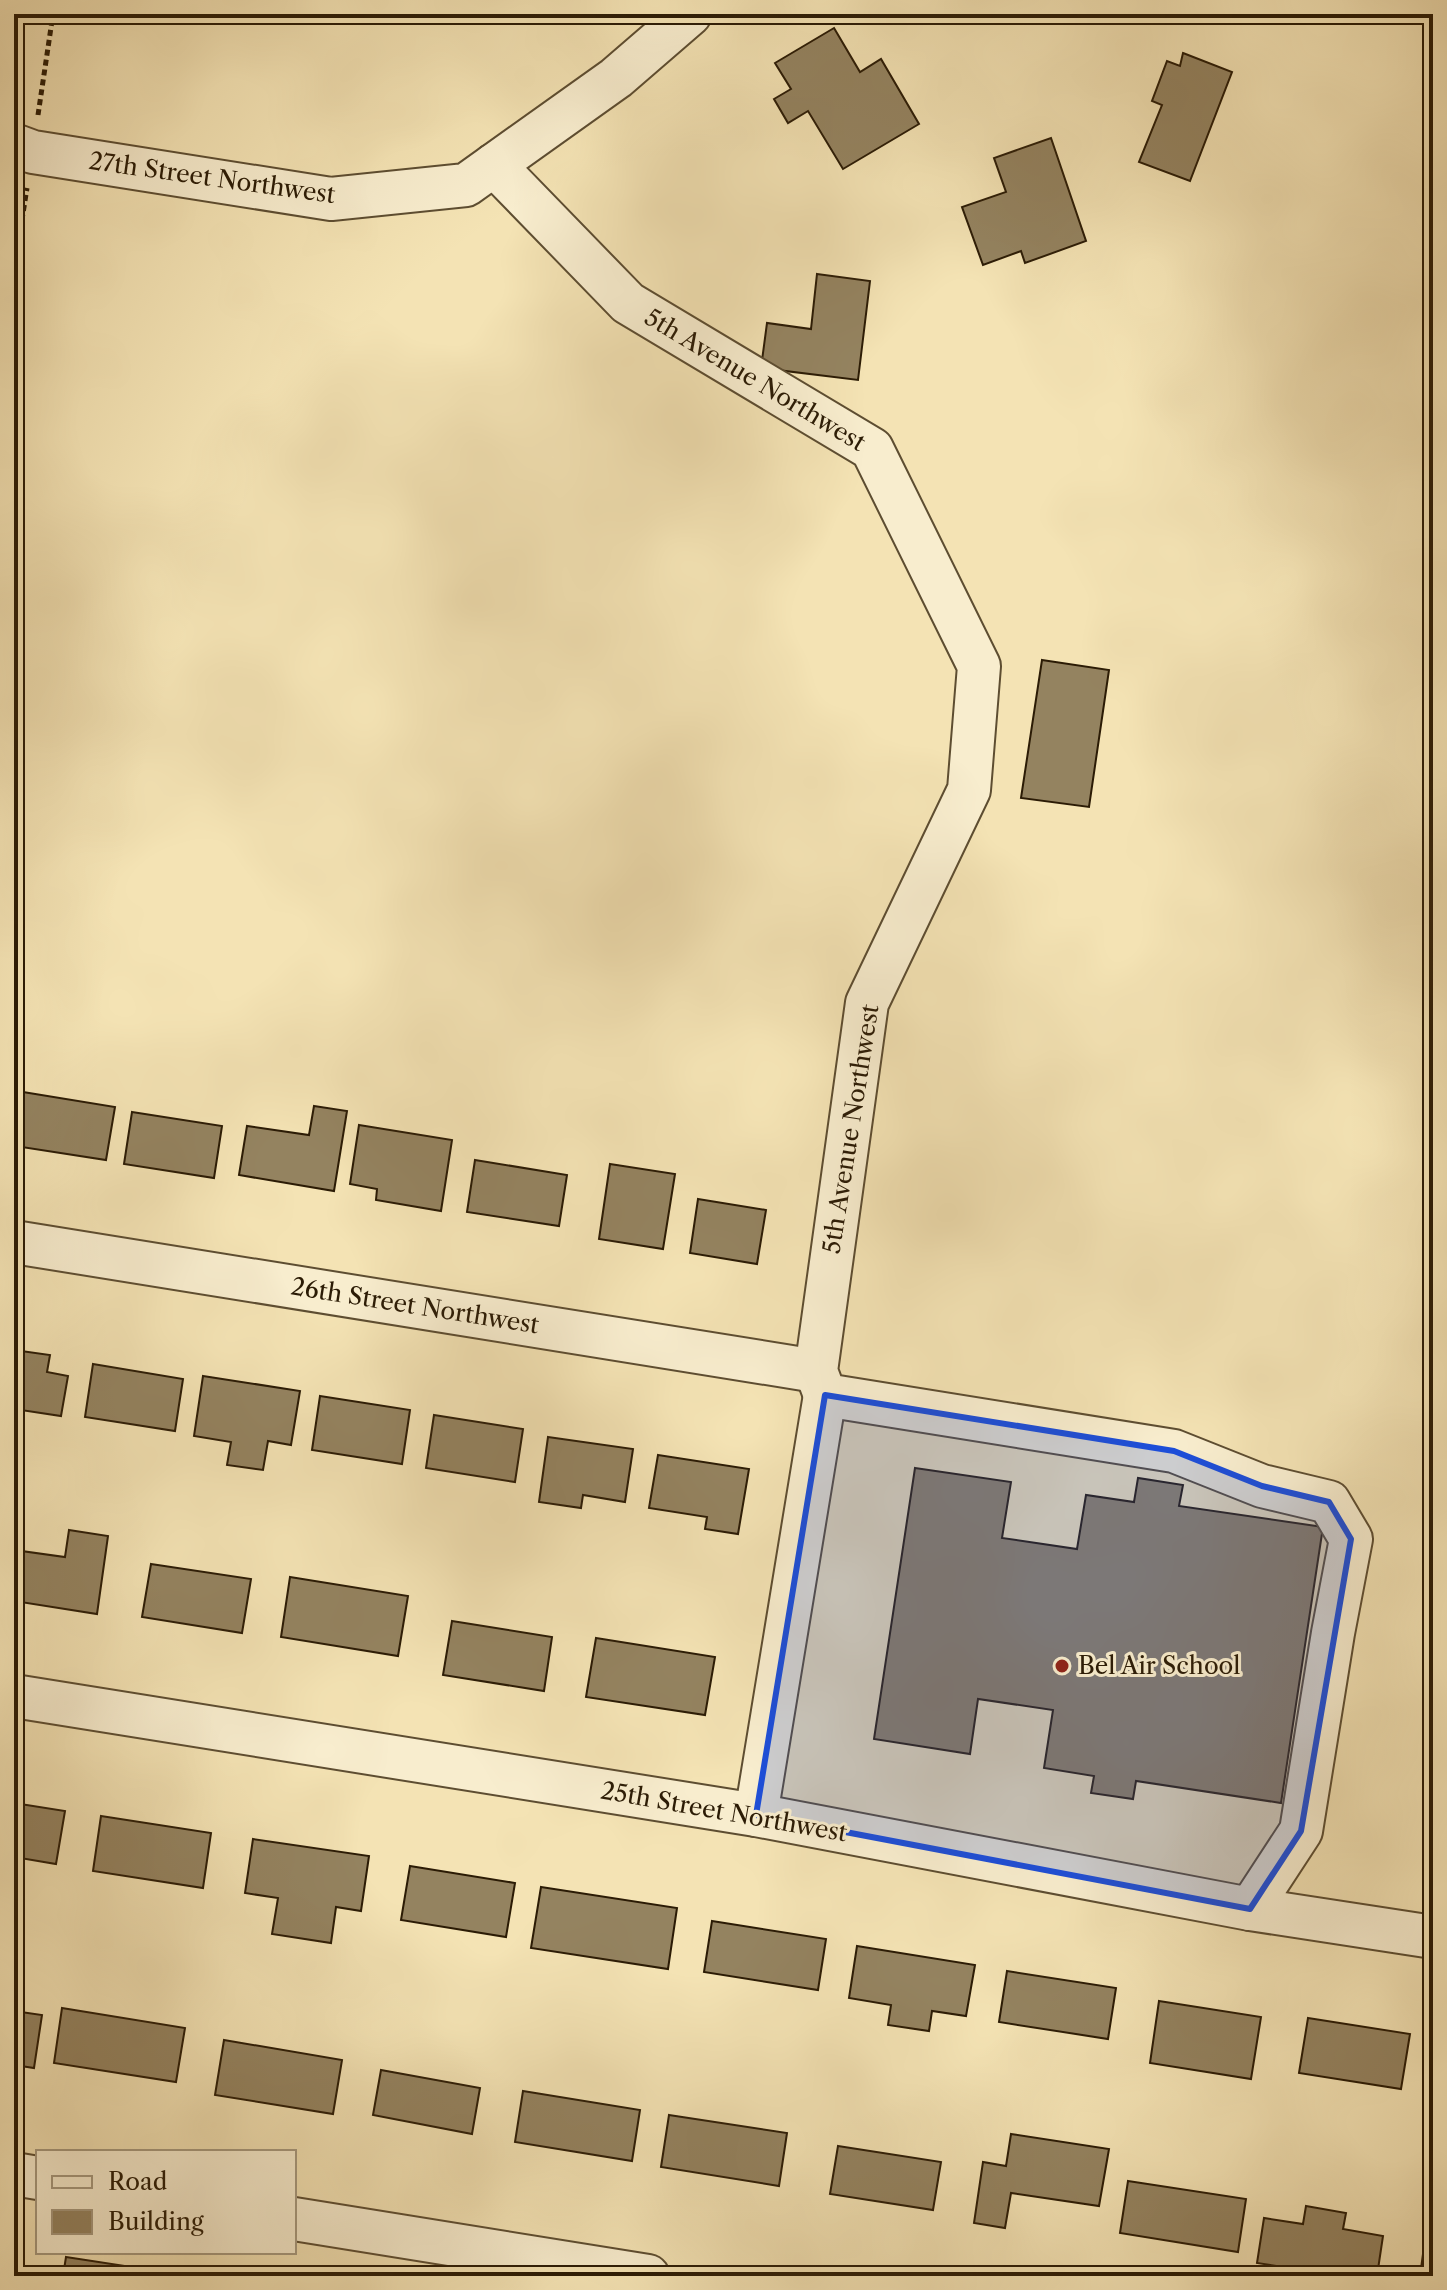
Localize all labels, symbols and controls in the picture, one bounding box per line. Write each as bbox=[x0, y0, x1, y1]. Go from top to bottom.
street label: 27th Street Northwest bbox=[87, 146, 338, 209]
street label: 5th Avenue Northwest bbox=[640, 302, 871, 457]
street label: 5th Avenue Northwest bbox=[816, 1002, 885, 1256]
street label: 26th Street Northwest bbox=[289, 1272, 542, 1340]
place label: Bel Air School bbox=[1078, 1651, 1240, 1680]
marker: Bel Air School bbox=[1053, 1657, 1071, 1675]
street label: 25th Street Northwest bbox=[599, 1776, 850, 1848]
legend bbox=[36, 2150, 296, 2254]
text: Road bbox=[108, 2167, 168, 2196]
text: Building bbox=[108, 2207, 204, 2236]

